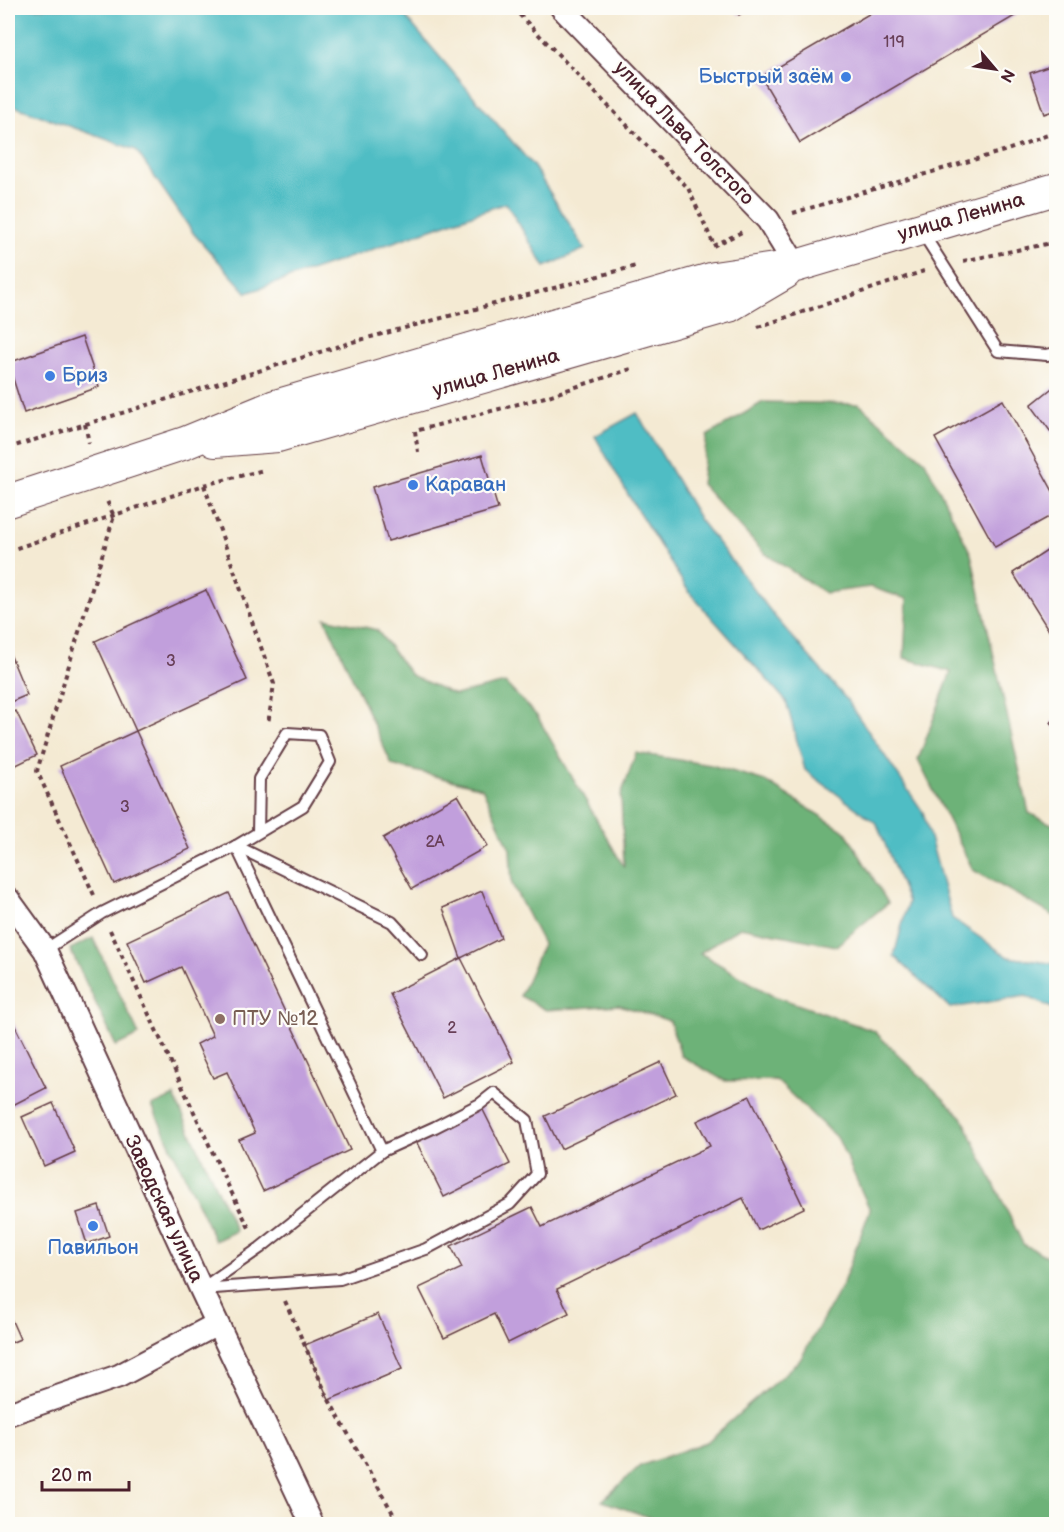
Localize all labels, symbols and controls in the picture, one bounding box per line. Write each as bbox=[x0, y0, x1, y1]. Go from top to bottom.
house number: 119 bbox=[883, 33, 905, 52]
north arrow bbox=[965, 39, 1025, 99]
street label: улица Льва Толстого bbox=[609, 56, 759, 210]
place label: Быстрый заём bbox=[699, 65, 834, 89]
text: N bbox=[996, 66, 1018, 85]
marker: Быстрый заём bbox=[839, 70, 853, 84]
street label: улица Ленина bbox=[895, 187, 1027, 246]
street label: улица Ленина bbox=[430, 343, 562, 402]
place label: Бриз bbox=[62, 364, 108, 388]
marker: Бриз bbox=[43, 369, 57, 383]
place label: Караван bbox=[425, 473, 506, 497]
marker: Караван bbox=[406, 478, 420, 492]
house number: 3 bbox=[166, 652, 176, 671]
house number: 3 bbox=[120, 798, 130, 817]
house number: 2А bbox=[425, 833, 445, 852]
place label: ПТУ №12 bbox=[232, 1007, 318, 1031]
marker: ПТУ №12 bbox=[213, 1012, 227, 1026]
house number: 2 bbox=[447, 1019, 457, 1038]
street label: Заводская улица bbox=[119, 1132, 209, 1287]
marker: Павильон bbox=[86, 1219, 100, 1233]
place label: Павильон bbox=[47, 1236, 139, 1260]
scale bar bbox=[42, 1454, 129, 1492]
text: 20 m bbox=[51, 1465, 92, 1486]

